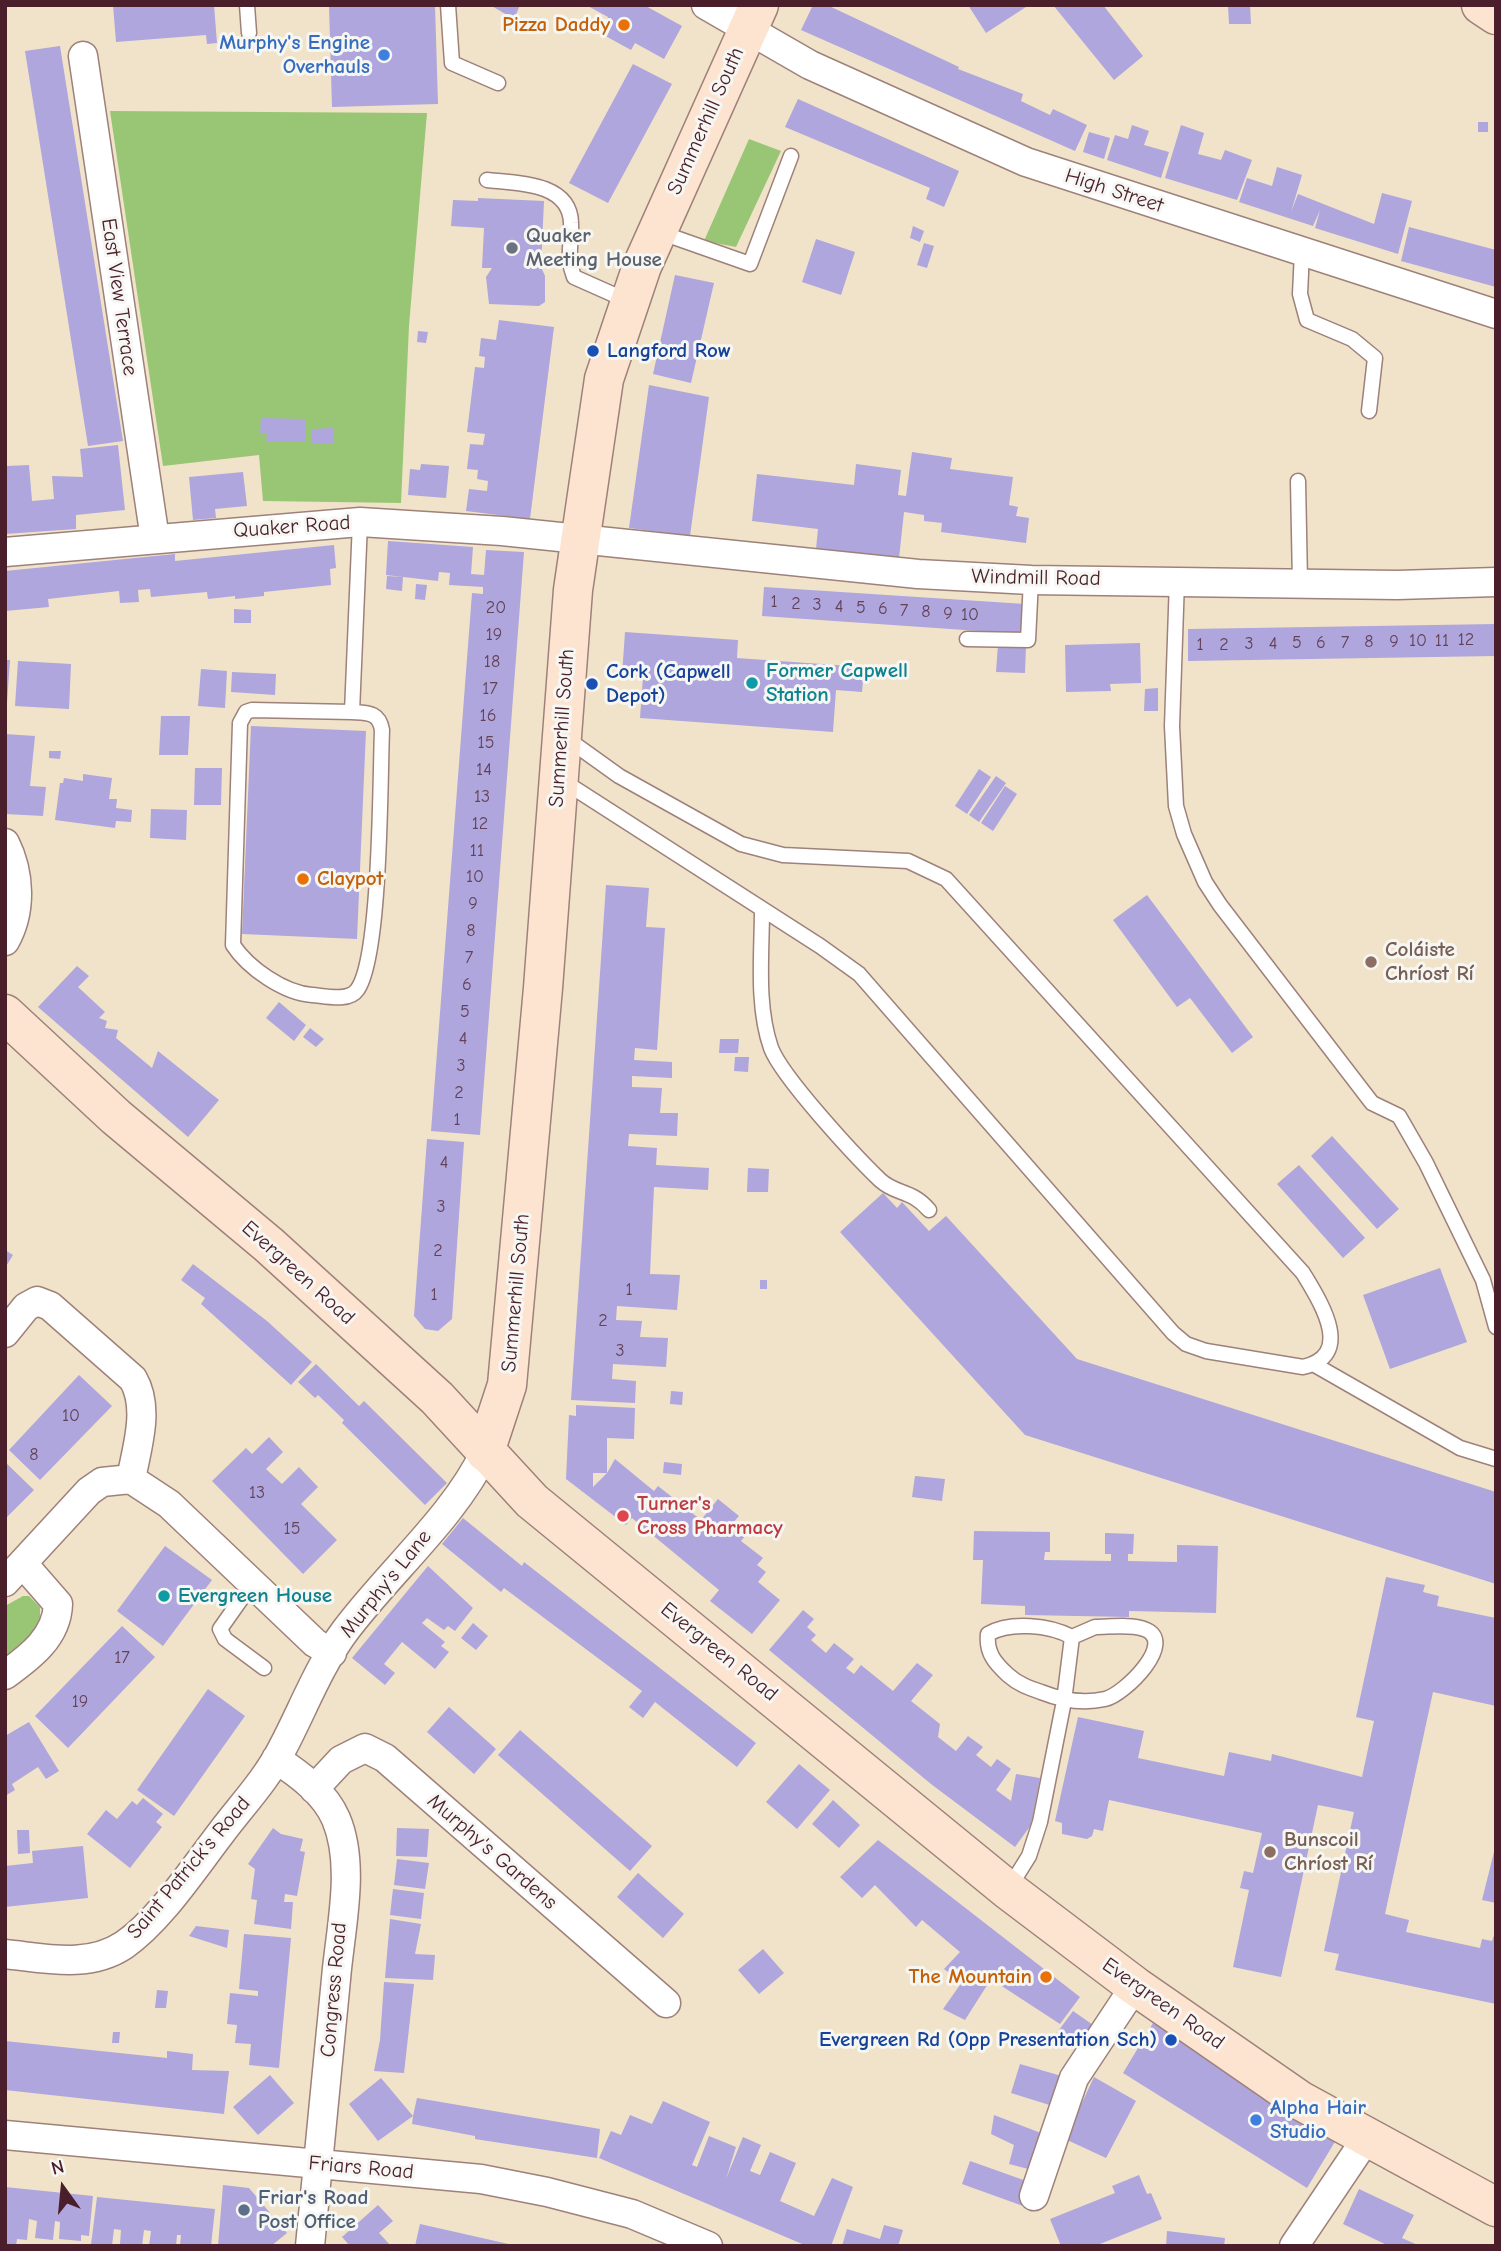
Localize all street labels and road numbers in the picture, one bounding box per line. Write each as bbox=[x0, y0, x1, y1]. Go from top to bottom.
street label: Summerhill South bbox=[662, 43, 750, 199]
street label: High Street bbox=[1062, 163, 1166, 219]
street label: East View Terrace bbox=[95, 217, 143, 377]
street label: Quaker Road bbox=[233, 510, 351, 544]
street label: Windmill Road bbox=[971, 564, 1101, 592]
street label: Summerhill South bbox=[544, 648, 580, 808]
street label: Summerhill South bbox=[497, 1213, 535, 1373]
street label: Evergreen Road bbox=[236, 1216, 360, 1330]
street label: Murphy's Lane bbox=[335, 1525, 437, 1643]
street label: Evergreen Road bbox=[655, 1597, 783, 1707]
street label: Murphy's Gardens bbox=[422, 1789, 562, 1915]
street label: Saint Patrick's Road bbox=[122, 1792, 256, 1944]
street label: Congress Road bbox=[316, 1922, 352, 2058]
street label: Evergreen Road bbox=[1097, 1953, 1229, 2055]
street label: Friars Road bbox=[307, 2151, 415, 2185]

